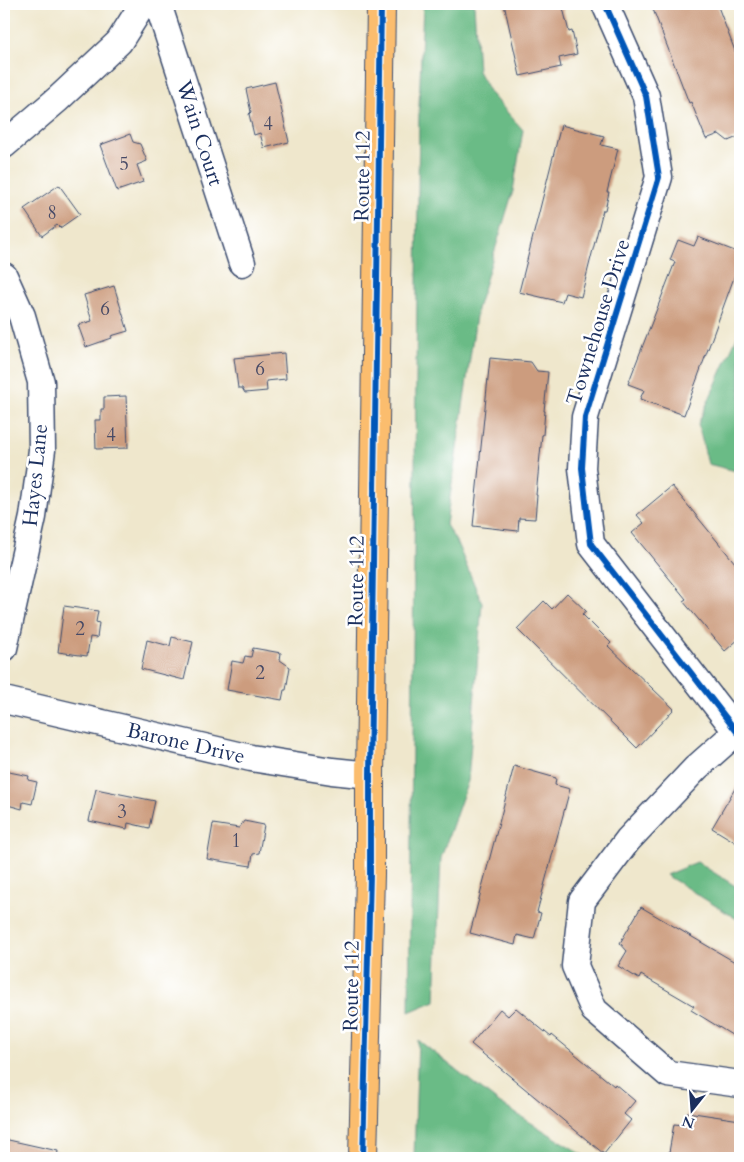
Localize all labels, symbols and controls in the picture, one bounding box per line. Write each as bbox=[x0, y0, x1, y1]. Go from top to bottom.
street label: Wain Court bbox=[169, 76, 230, 190]
house number: 4 bbox=[263, 111, 273, 137]
street label: Route 112 bbox=[347, 130, 378, 222]
house number: 5 bbox=[119, 151, 129, 177]
house number: 8 bbox=[47, 200, 57, 226]
street label: Townehouse Drive bbox=[559, 235, 638, 409]
house number: 6 bbox=[100, 296, 110, 322]
house number: 6 bbox=[255, 356, 265, 382]
street label: Hayes Lane bbox=[16, 422, 55, 528]
house number: 4 bbox=[106, 422, 116, 448]
street label: Route 112 bbox=[341, 535, 372, 627]
house number: 2 bbox=[75, 616, 85, 642]
house number: 2 bbox=[255, 660, 265, 686]
street label: Barone Drive bbox=[124, 716, 248, 771]
house number: 3 bbox=[117, 799, 127, 825]
house number: 1 bbox=[231, 828, 241, 854]
street label: Route 112 bbox=[336, 940, 367, 1032]
north arrow bbox=[666, 1084, 716, 1134]
text: N bbox=[680, 1111, 697, 1133]

